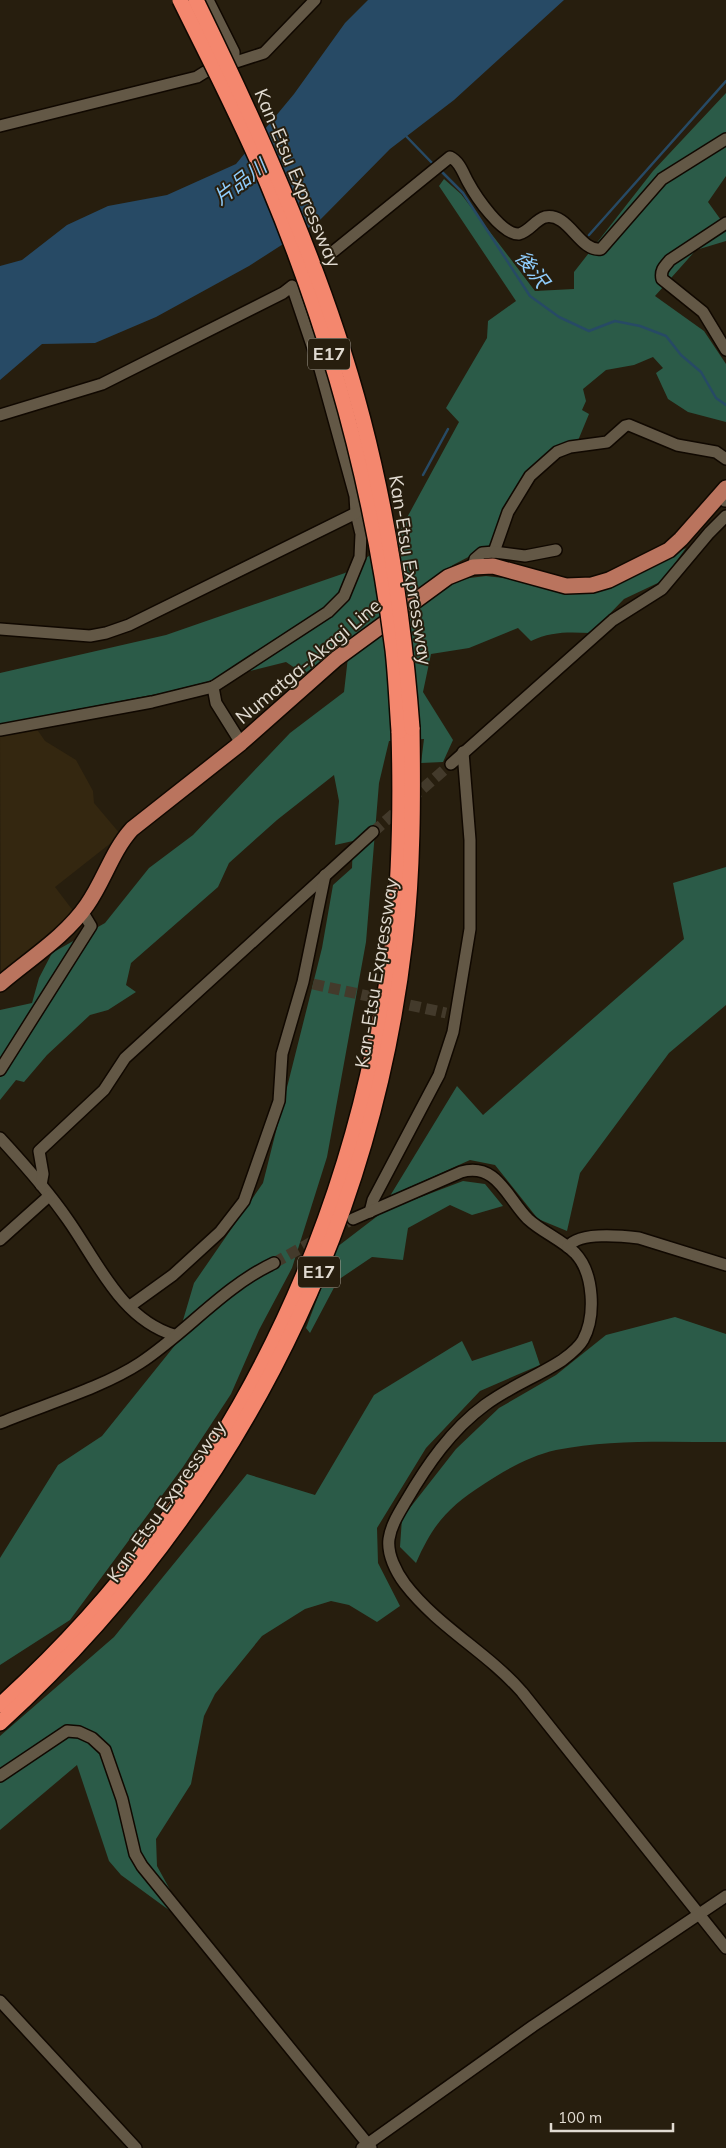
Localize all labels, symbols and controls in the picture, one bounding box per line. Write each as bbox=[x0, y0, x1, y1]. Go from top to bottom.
street label: Kan-Etsu Expressway bbox=[249, 85, 347, 271]
water label: 片品川 bbox=[208, 152, 273, 210]
water label: 後沢 bbox=[510, 245, 556, 295]
road number: E17 bbox=[308, 338, 350, 369]
street label: Kan-Etsu Expressway bbox=[384, 473, 438, 667]
street label: Numatga-Akagi Line bbox=[230, 593, 386, 729]
street label: Kan-Etsu Expressway bbox=[349, 876, 403, 1070]
road number: E17 bbox=[298, 1256, 340, 1288]
street label: Kan-Etsu Expressway bbox=[101, 1415, 231, 1587]
scale bar bbox=[551, 2100, 674, 2132]
text: 100 m bbox=[558, 2108, 602, 2127]

